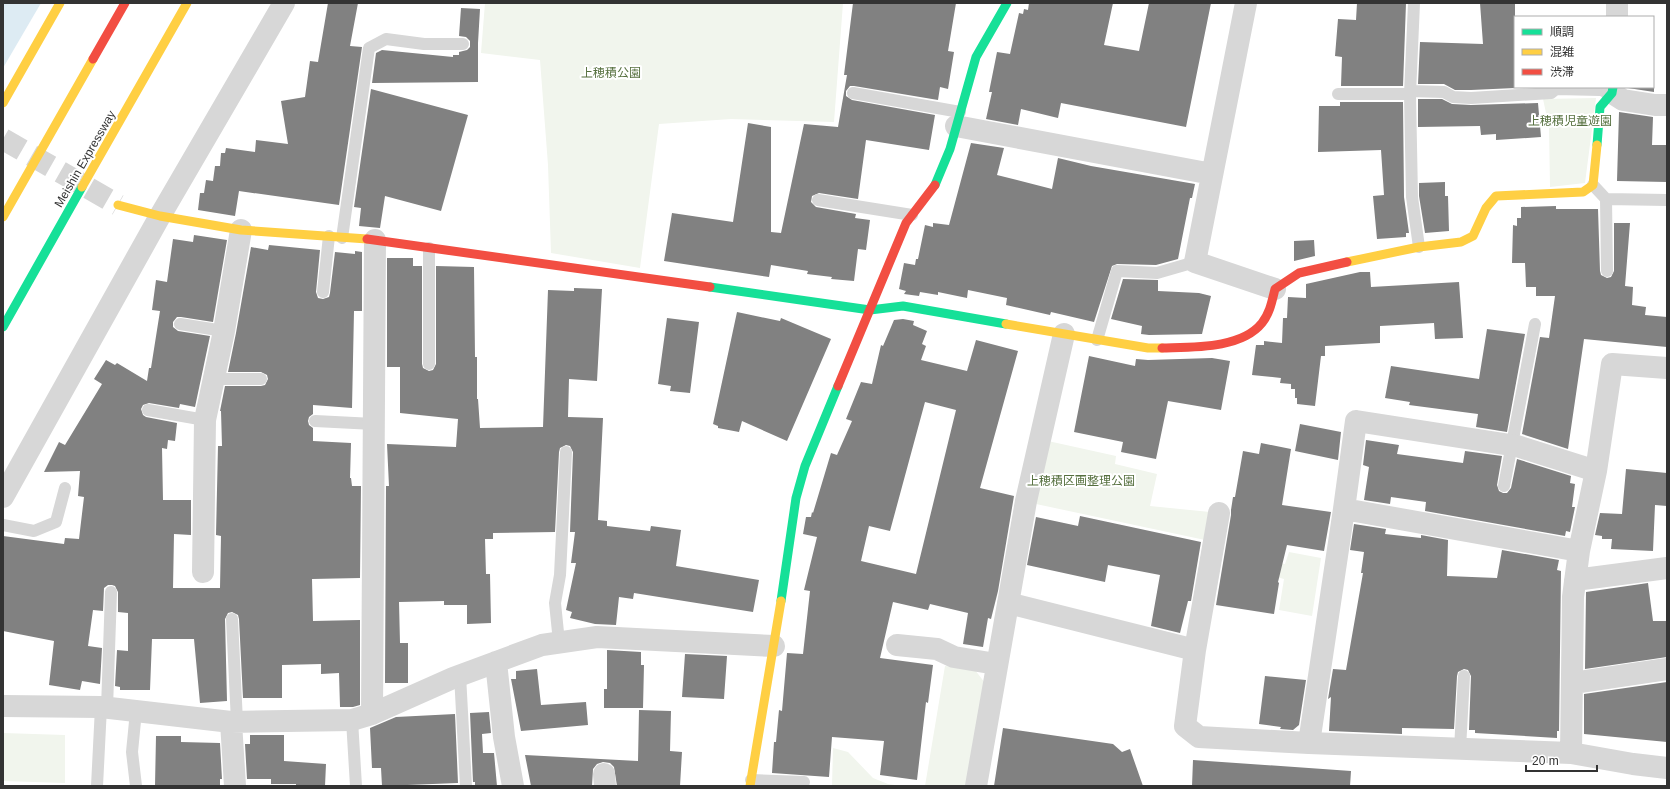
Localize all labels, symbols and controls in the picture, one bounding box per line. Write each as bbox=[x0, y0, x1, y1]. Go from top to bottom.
legend bbox=[1514, 16, 1654, 88]
text: 順調 bbox=[1550, 25, 1574, 39]
text: 混雑 bbox=[1550, 45, 1574, 59]
text: 渋滞 bbox=[1550, 65, 1574, 79]
park label: 上穂積公園 bbox=[581, 66, 641, 80]
street label: Meishin Expressway bbox=[52, 108, 118, 210]
park label: 上穂積児童遊園 bbox=[1528, 114, 1612, 128]
park label: 上穂積区画整理公園 bbox=[1027, 474, 1135, 488]
scale bar bbox=[1526, 747, 1597, 773]
text: 20 m bbox=[1532, 754, 1559, 768]

